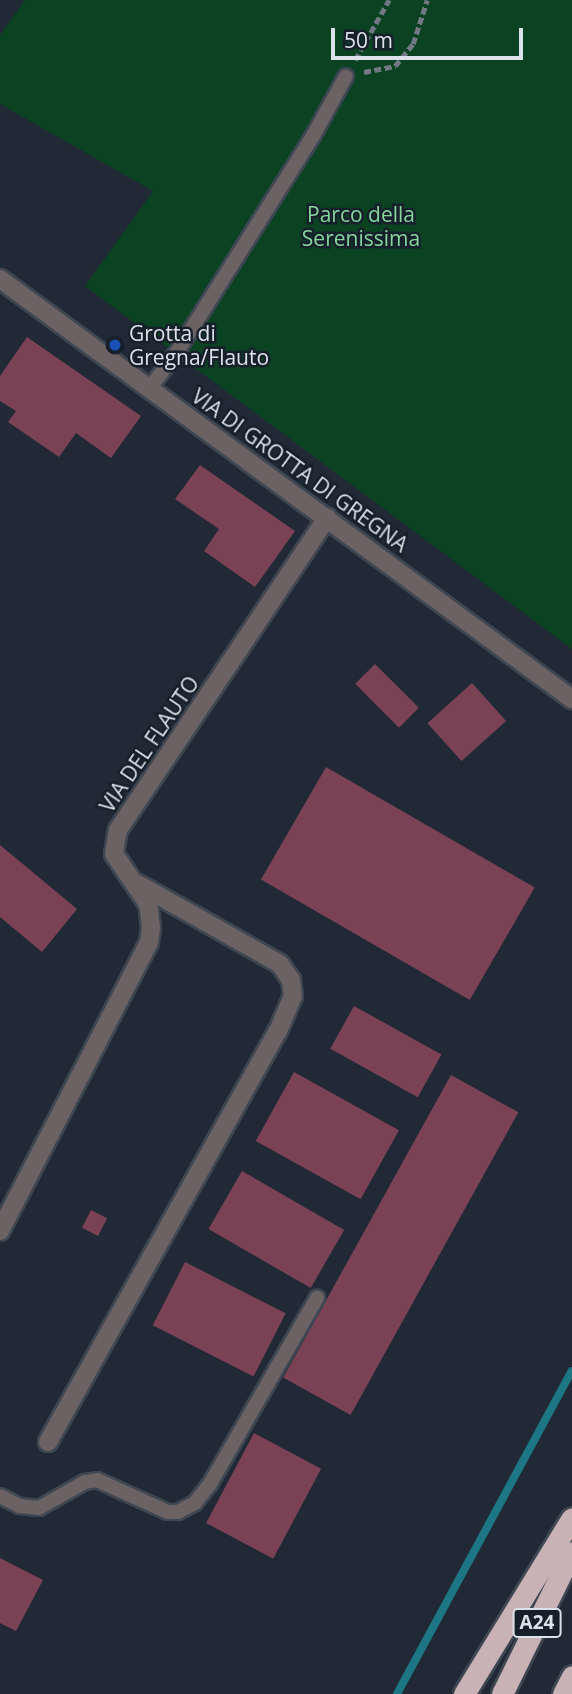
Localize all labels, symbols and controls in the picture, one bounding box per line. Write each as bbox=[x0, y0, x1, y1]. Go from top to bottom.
scale bar bbox=[334, 14, 526, 58]
text: 50 m bbox=[344, 26, 393, 54]
park label: Parco della Serenissima bbox=[302, 201, 420, 251]
place label: Grotta di Gregna/Flauto bbox=[129, 320, 269, 370]
marker: Grotta di Gregna/Flauto bbox=[107, 337, 123, 353]
street label: VIA DI GROTTA DI GREGNA bbox=[187, 383, 413, 557]
street label: VIA DEL FLAUTO bbox=[94, 671, 204, 817]
road number: A24 bbox=[512, 1608, 562, 1638]

